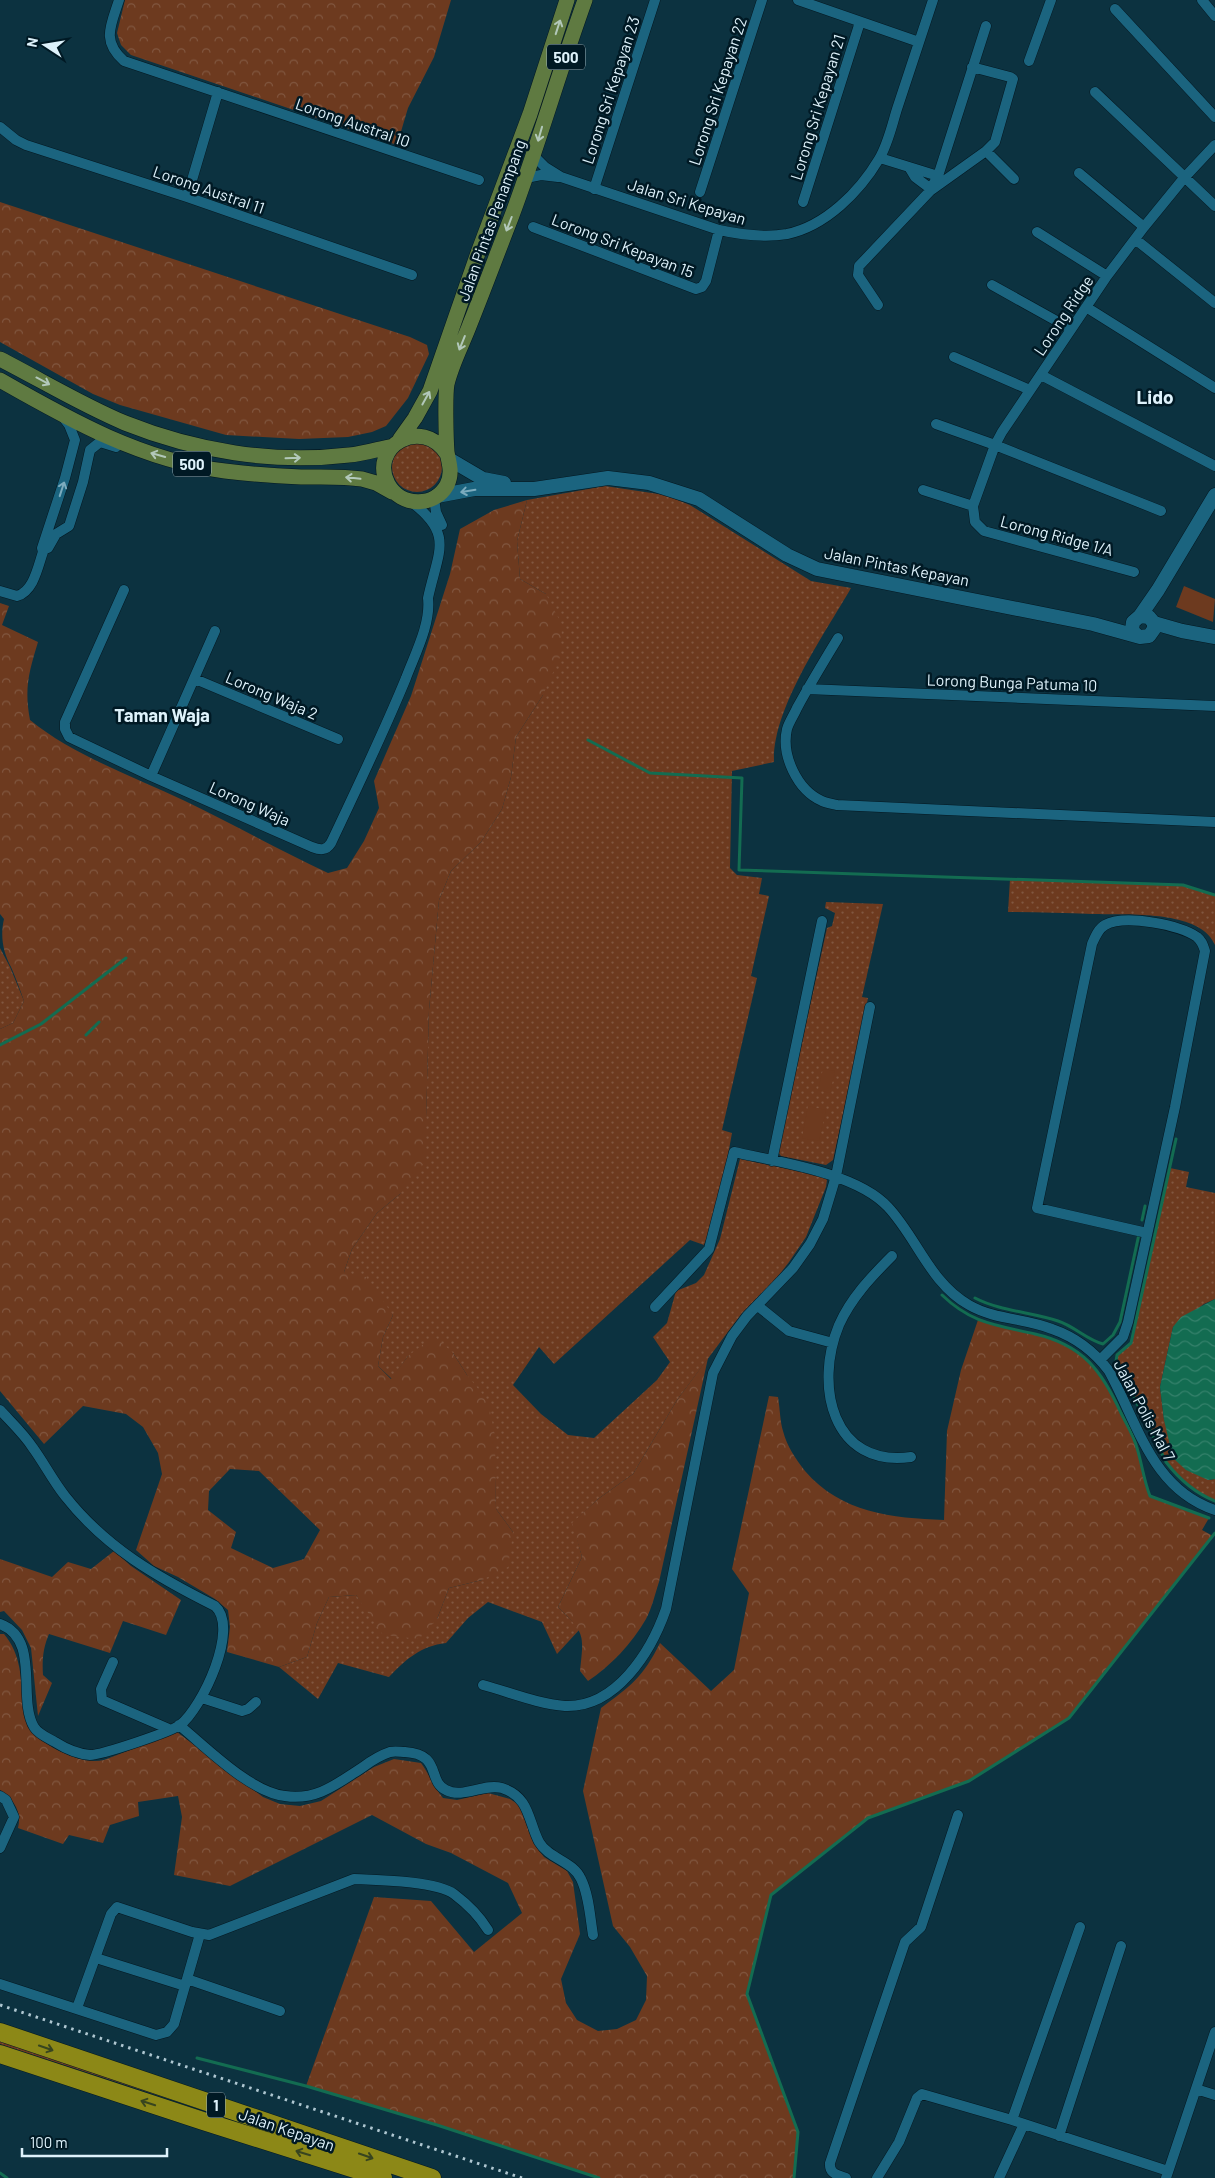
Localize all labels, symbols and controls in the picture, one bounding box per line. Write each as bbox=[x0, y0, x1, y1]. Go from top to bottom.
street label: Lorong Sri Kepayan 23 bbox=[577, 14, 643, 166]
street label: Lorong Sri Kepayan 22 bbox=[684, 15, 750, 167]
north arrow bbox=[20, 20, 70, 70]
one-way arrow bbox=[554, 20, 563, 35]
street label: Lorong Sri Kepayan 21 bbox=[786, 32, 848, 182]
text: N bbox=[23, 36, 41, 49]
road number: 500 bbox=[547, 44, 585, 70]
street label: Lorong Austral 10 bbox=[293, 93, 413, 151]
one-way arrow bbox=[535, 126, 545, 142]
street label: Jalan Pintas Penampang bbox=[453, 137, 529, 303]
street label: Lorong Austral 11 bbox=[151, 161, 267, 217]
street label: Jalan Sri Kepayan bbox=[626, 174, 748, 228]
street label: Lorong Sri Kepayan 15 bbox=[549, 209, 697, 281]
one-way arrow bbox=[504, 216, 513, 231]
street label: Lorong Ridge bbox=[1029, 271, 1097, 359]
one-way arrow bbox=[457, 336, 466, 351]
one-way arrow bbox=[35, 377, 50, 387]
district label: Lido bbox=[1136, 385, 1174, 408]
one-way arrow bbox=[422, 392, 432, 406]
one-way arrow bbox=[150, 450, 166, 460]
road number: 500 bbox=[173, 452, 211, 476]
one-way arrow bbox=[284, 453, 300, 462]
one-way arrow bbox=[346, 473, 362, 483]
one-way arrow bbox=[57, 481, 67, 497]
one-way arrow bbox=[461, 486, 477, 496]
street label: Lorong Ridge 1/A bbox=[999, 511, 1116, 559]
street label: Jalan Pintas Kepayan bbox=[823, 543, 971, 589]
street label: Lorong Waja 2 bbox=[223, 667, 321, 723]
street label: Lorong Bunga Patuma 10 bbox=[926, 670, 1098, 694]
district label: Taman Waja bbox=[114, 704, 210, 726]
street label: Lorong Waja bbox=[207, 777, 293, 829]
street label: Jalan Polis Mal 7 bbox=[1110, 1356, 1180, 1464]
one-way arrow bbox=[38, 2044, 53, 2053]
road number: 1 bbox=[207, 2092, 225, 2118]
one-way arrow bbox=[141, 2098, 157, 2107]
street label: Jalan Kepayan bbox=[237, 2104, 337, 2154]
scale bar bbox=[22, 2126, 168, 2158]
text: 100 m bbox=[30, 2133, 68, 2151]
one-way arrow bbox=[296, 2147, 312, 2157]
one-way arrow bbox=[358, 2152, 373, 2161]

